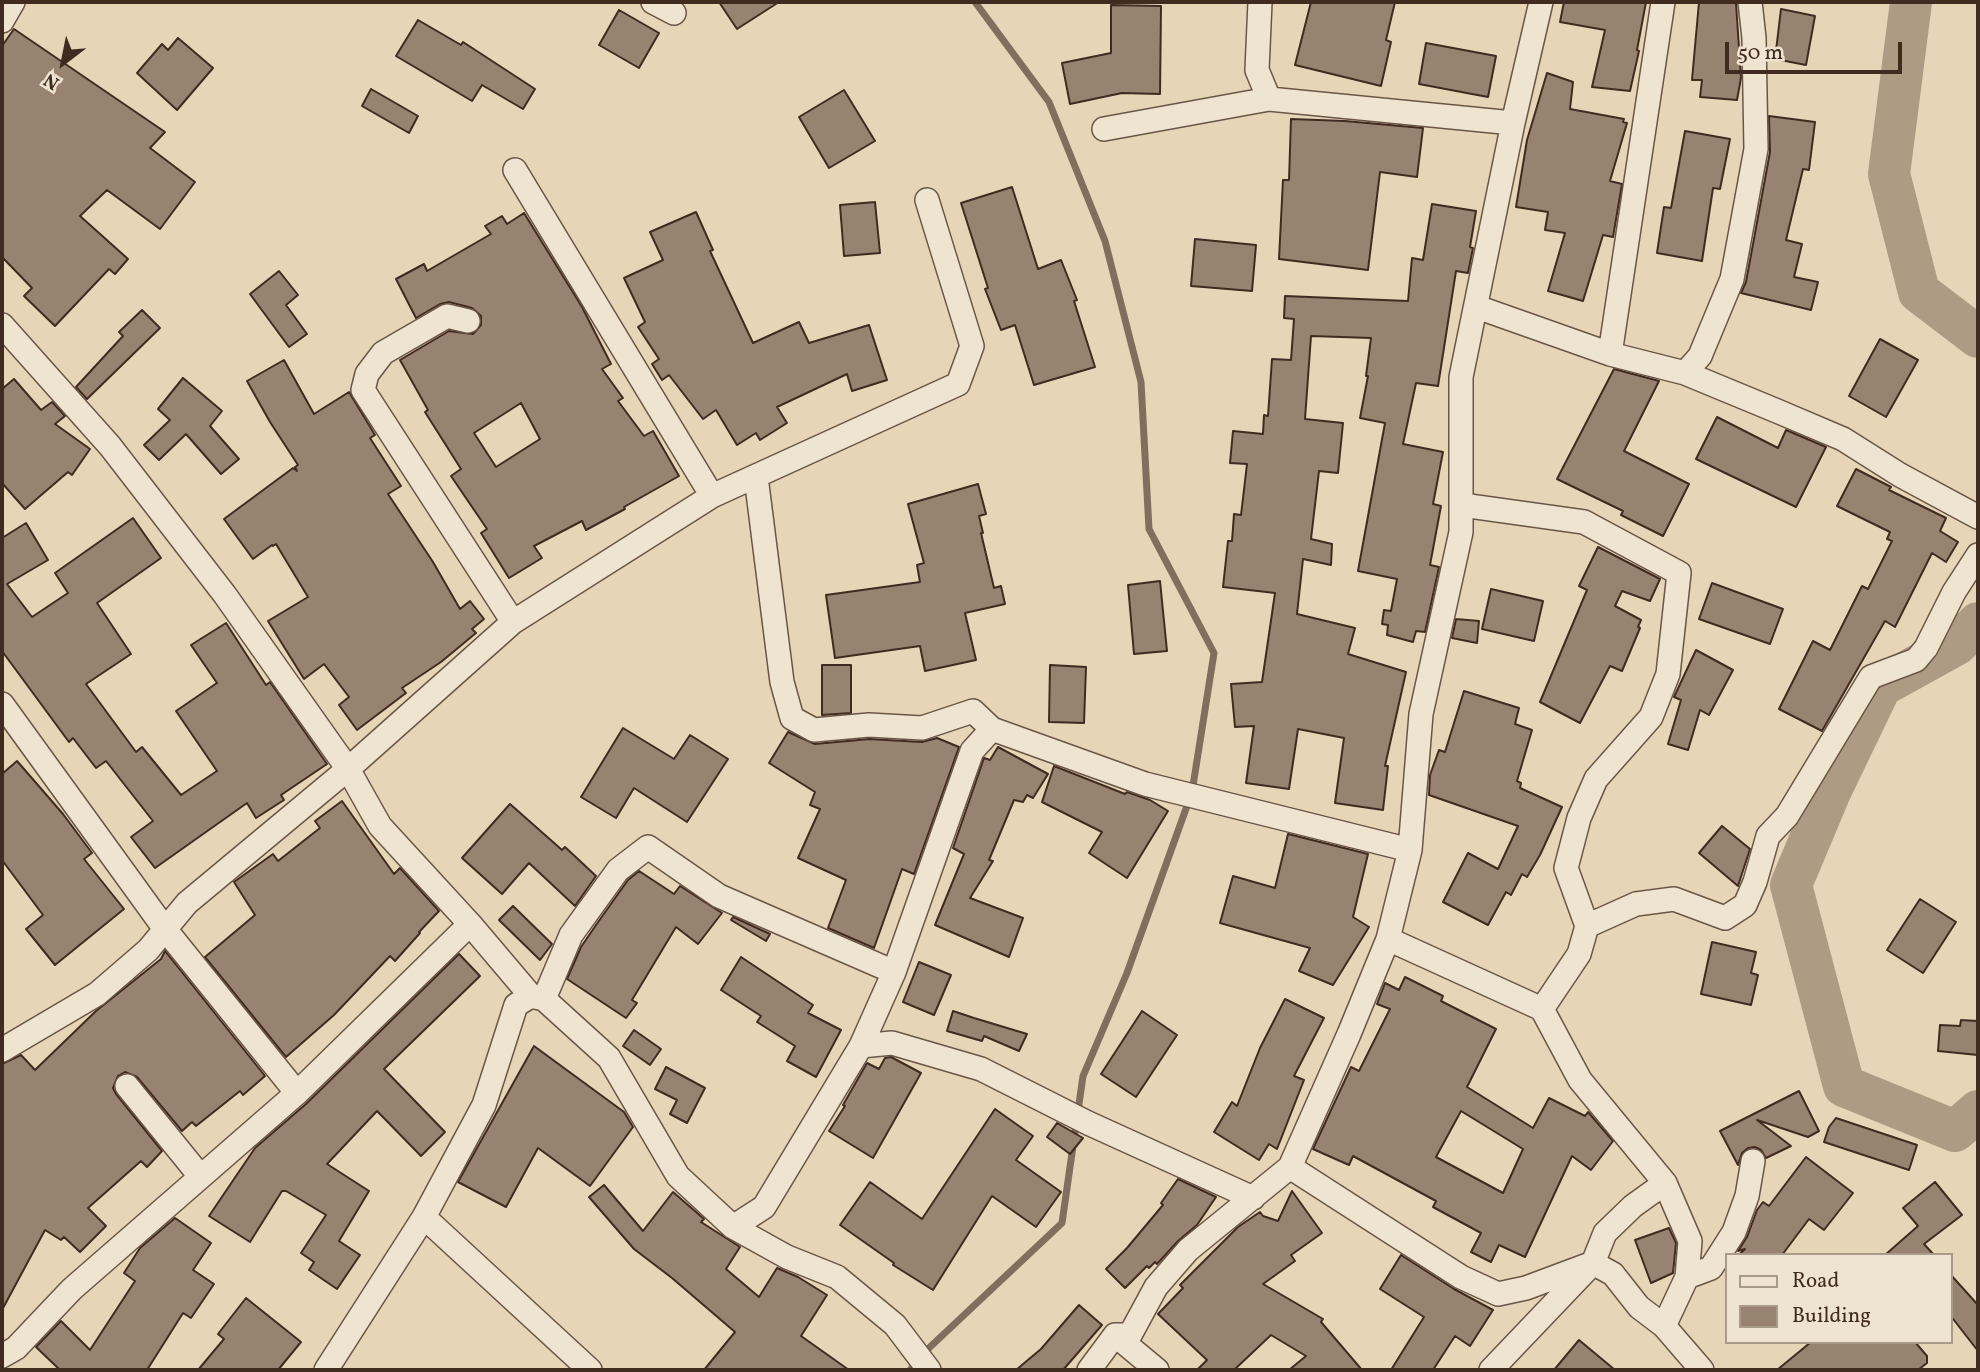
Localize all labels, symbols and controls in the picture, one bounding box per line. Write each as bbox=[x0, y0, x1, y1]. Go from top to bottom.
north arrow bbox=[28, 28, 98, 98]
scale bar bbox=[1728, 28, 1905, 72]
text: 50 m bbox=[1738, 39, 1783, 68]
text: N bbox=[39, 66, 65, 95]
legend bbox=[1724, 1253, 1952, 1344]
text: Road bbox=[1792, 1267, 1839, 1296]
text: Building bbox=[1792, 1302, 1871, 1331]

